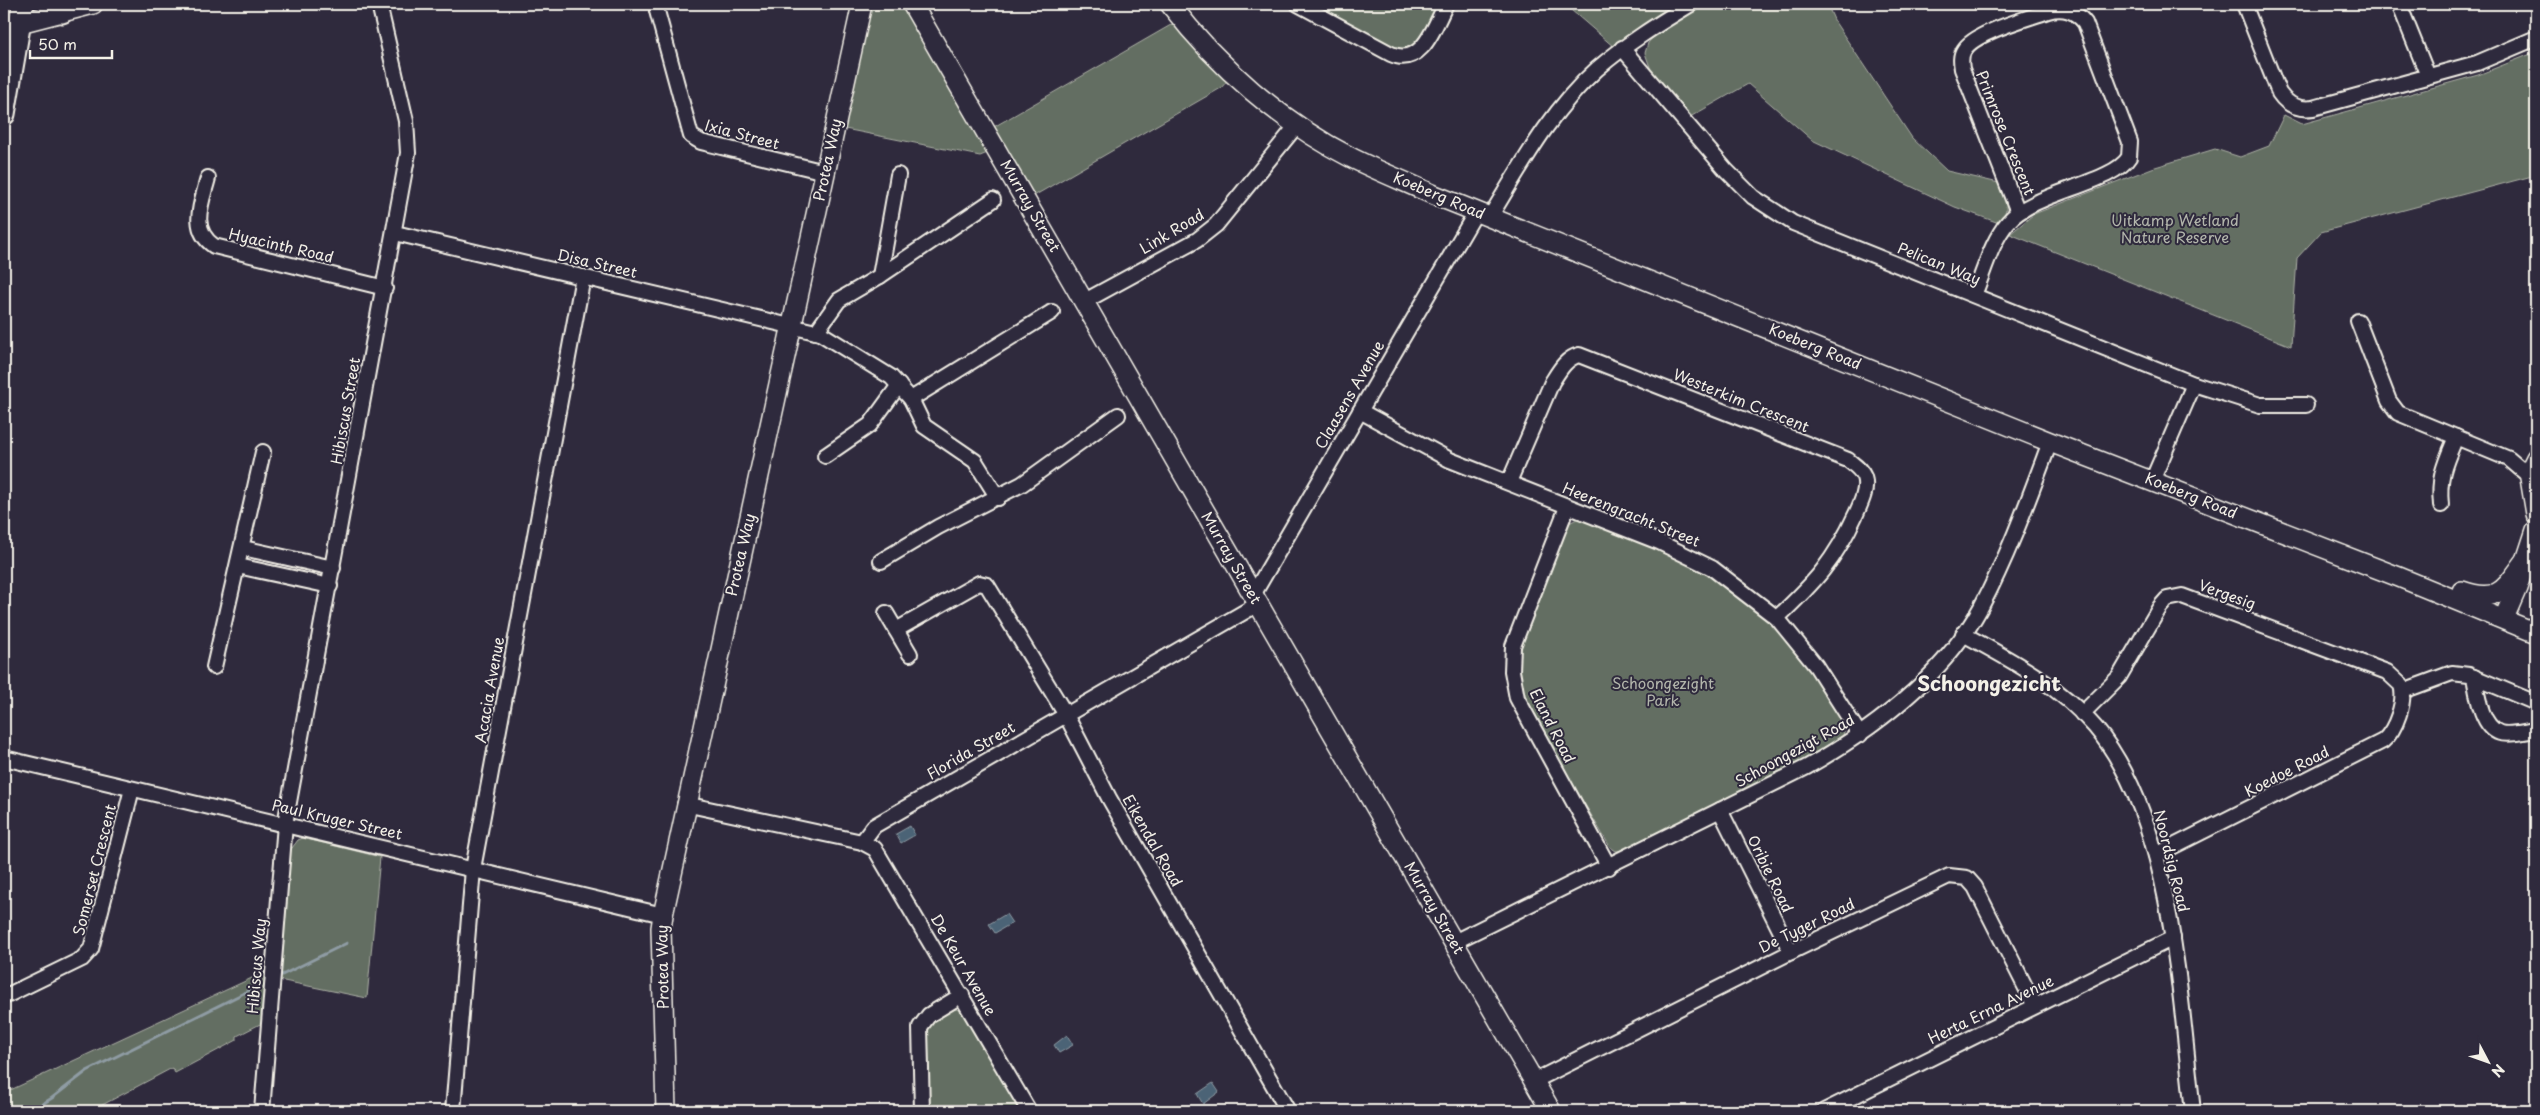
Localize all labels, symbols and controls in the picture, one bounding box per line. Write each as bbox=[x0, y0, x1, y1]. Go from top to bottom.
scale bar bbox=[30, 28, 112, 60]
text: 50 m bbox=[38, 32, 77, 55]
street label: Primrose Crescent bbox=[1971, 67, 2042, 198]
street label: Ixia Street bbox=[703, 113, 782, 155]
street label: Protea Way bbox=[807, 116, 847, 203]
street label: Murray Street bbox=[995, 155, 1067, 256]
street label: Koeberg Road bbox=[1390, 165, 1489, 224]
street label: Link Road bbox=[1134, 202, 1208, 259]
park label: Uitkamp Wetland Nature Reserve bbox=[2111, 208, 2239, 248]
street label: Hyacinth Road bbox=[227, 221, 336, 268]
street label: Pelican Way bbox=[1894, 235, 1985, 290]
street label: Disa Street bbox=[555, 242, 640, 283]
street label: Koeberg Road bbox=[1766, 317, 1865, 375]
street label: Claasens Avenue bbox=[1308, 336, 1389, 453]
street label: Hibiscus Street bbox=[324, 355, 365, 466]
street label: Westerkim Crescent bbox=[1670, 362, 1813, 437]
street label: Koeberg Road bbox=[2142, 466, 2241, 524]
street label: Heerengracht Street bbox=[1559, 475, 1704, 552]
street label: Murray Street bbox=[1196, 507, 1268, 608]
street label: Protea Way bbox=[719, 511, 760, 598]
street label: Vergesig bbox=[2196, 573, 2259, 614]
street label: Acacia Avenue bbox=[468, 635, 509, 745]
district label: Schoongezicht bbox=[1917, 668, 2061, 698]
park label: Schoongezight Park bbox=[1612, 671, 1714, 711]
street label: Eland Road bbox=[1525, 684, 1582, 767]
street label: Schoongezigt Road bbox=[1730, 707, 1858, 792]
street label: Florida Street bbox=[922, 715, 1019, 784]
street label: Koedoe Road bbox=[2240, 739, 2333, 802]
street label: Eikendal Road bbox=[1118, 790, 1189, 891]
street label: Paul Kruger Street bbox=[270, 792, 405, 845]
street label: Somerset Crescent bbox=[66, 802, 121, 938]
street label: Noordsig Road bbox=[2149, 807, 2196, 914]
street label: Oribie Road bbox=[1743, 831, 1800, 916]
street label: Murray Street bbox=[1399, 857, 1471, 958]
street label: De Tyger Road bbox=[1754, 891, 1858, 958]
street label: De Keur Avenue bbox=[926, 909, 1003, 1020]
street label: Hibiscus Way bbox=[240, 917, 271, 1015]
street label: Protea Way bbox=[649, 925, 674, 1009]
street label: Herta Erna Avenue bbox=[1924, 968, 2057, 1049]
north arrow bbox=[2462, 1038, 2512, 1088]
text: N bbox=[2487, 1060, 2510, 1082]

